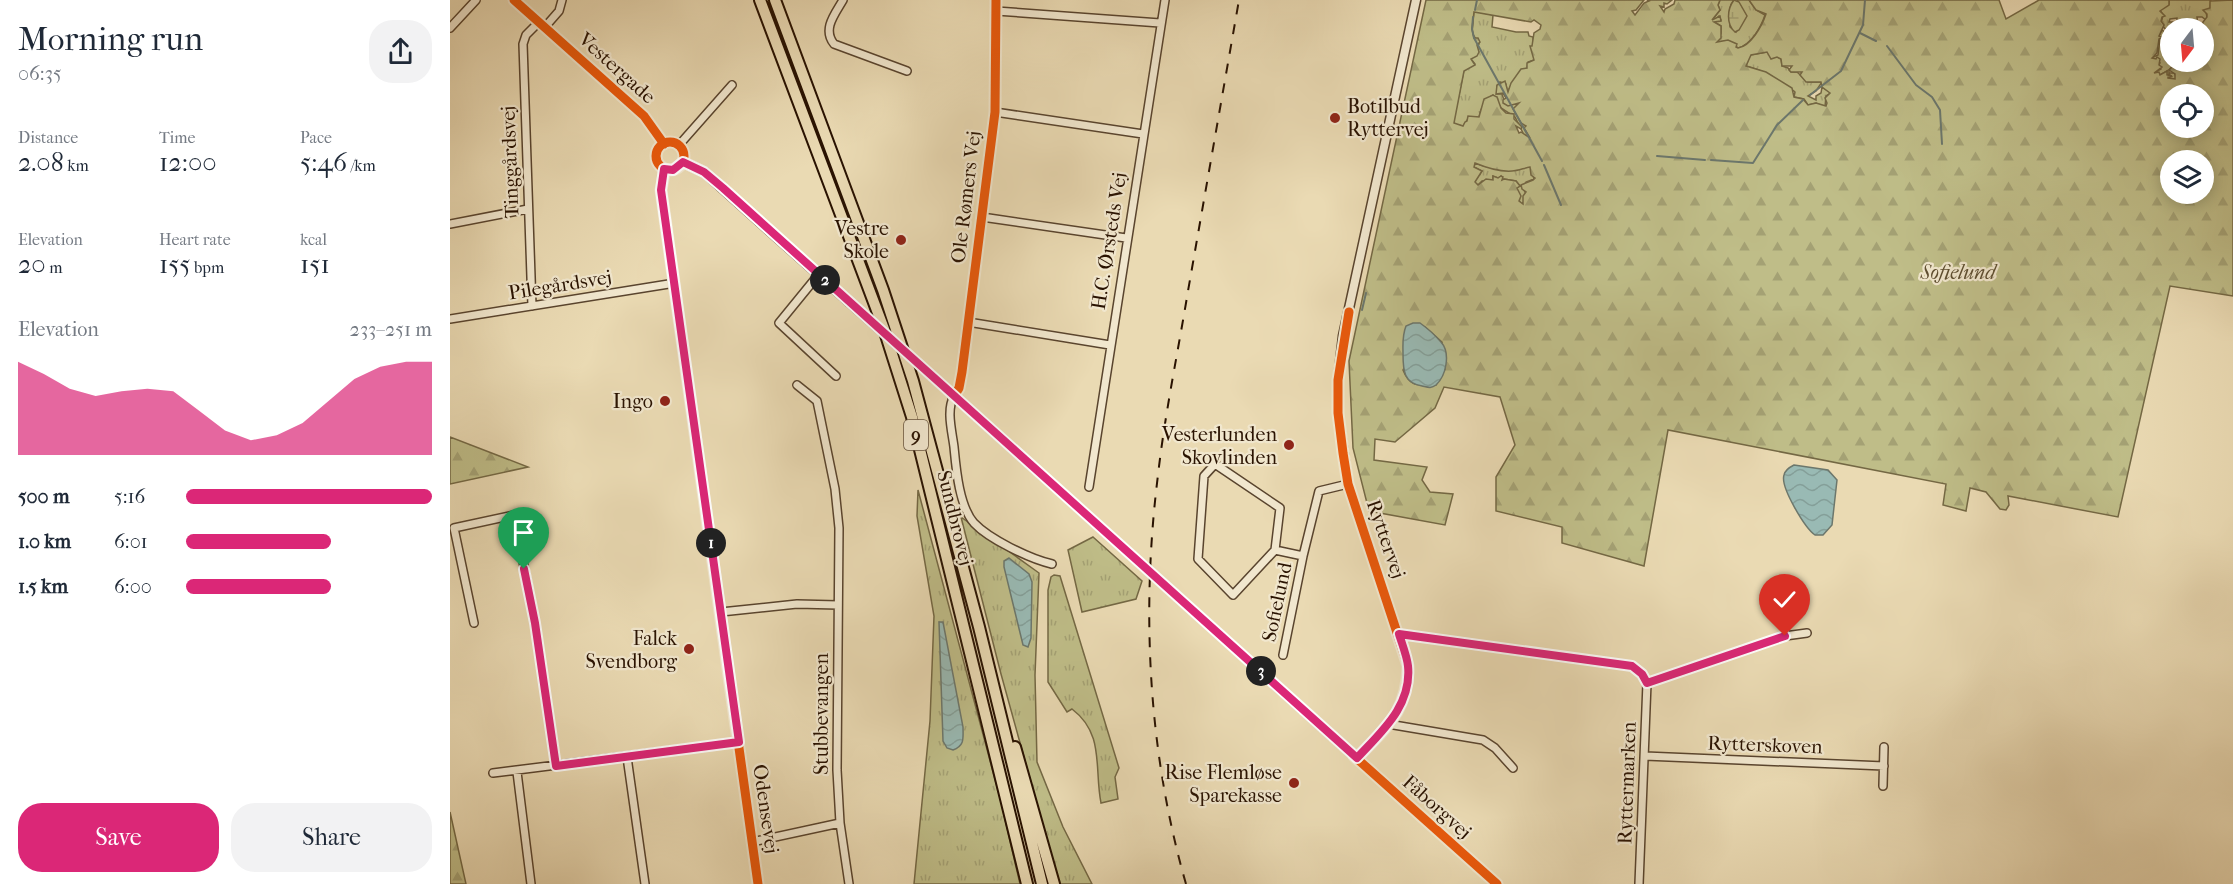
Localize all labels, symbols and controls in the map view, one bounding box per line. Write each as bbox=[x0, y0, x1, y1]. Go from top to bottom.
north arrow bbox=[2160, 18, 2214, 72]
map controls bbox=[2160, 18, 2214, 204]
text: Morning run bbox=[18, 20, 203, 59]
button: share bbox=[369, 20, 432, 83]
street label: Vestergade bbox=[573, 27, 660, 109]
text: 06:35 bbox=[18, 62, 62, 85]
button: locate bbox=[2160, 84, 2214, 138]
place label: Botilbud Ryttervej bbox=[1347, 95, 1429, 141]
street label: Tinggårdsvej bbox=[497, 105, 523, 219]
marker: Botilbud Ryttervej bbox=[1328, 111, 1342, 125]
text: Distance bbox=[18, 128, 78, 147]
text: Time bbox=[159, 128, 195, 147]
text: Pace bbox=[300, 128, 332, 147]
street label: Ole Rømers Vej bbox=[946, 129, 986, 265]
text: 2.08 bbox=[18, 147, 64, 178]
text: 12:00 bbox=[159, 147, 217, 178]
text: 5:46 bbox=[300, 147, 347, 178]
button: layers bbox=[2160, 150, 2214, 204]
text: km bbox=[64, 156, 89, 175]
text: /km bbox=[347, 156, 376, 175]
street label: H.C. Ørsteds Vej bbox=[1087, 171, 1131, 311]
place label: Vestre Skole bbox=[833, 217, 889, 263]
text: Elevation bbox=[18, 230, 83, 249]
text: Heart rate bbox=[159, 230, 231, 249]
text: kcal bbox=[300, 230, 327, 249]
marker: Vestre Skole bbox=[894, 233, 908, 247]
text: 20 bbox=[18, 249, 46, 280]
text: 155 bbox=[159, 249, 191, 280]
text: 151 bbox=[300, 249, 330, 280]
text: m bbox=[46, 258, 62, 277]
text: bpm bbox=[191, 258, 224, 277]
park label: Sofielund bbox=[1920, 261, 1998, 284]
street label: Pilegårdsvej bbox=[507, 265, 613, 305]
pin: 2 bbox=[810, 265, 840, 295]
text: 2 bbox=[821, 270, 829, 289]
text: Elevation bbox=[18, 318, 99, 341]
text: 233–251 m bbox=[350, 318, 432, 341]
place label: Ingo bbox=[613, 390, 653, 413]
marker: Ingo bbox=[658, 394, 672, 408]
road number: 9 bbox=[904, 420, 928, 450]
place label: Vesterlunden Skovlinden bbox=[1161, 423, 1277, 469]
marker: Vesterlunden Skovlinden bbox=[1282, 438, 1296, 452]
street label: Sundbrovej bbox=[932, 468, 978, 568]
text: 500 m bbox=[18, 485, 70, 508]
text: 5:16 bbox=[114, 485, 145, 508]
street label: Ryttervej bbox=[1362, 497, 1410, 581]
pin bbox=[498, 507, 549, 569]
icon: arrive bbox=[507, 516, 540, 549]
pin: 1 bbox=[696, 528, 726, 558]
text: 1.0 km bbox=[18, 530, 71, 553]
text: 6:01 bbox=[114, 530, 148, 553]
text: 1 bbox=[708, 533, 714, 552]
street label: Sofielund bbox=[1257, 559, 1297, 644]
pin bbox=[1759, 574, 1810, 636]
text: 1.5 km bbox=[18, 575, 68, 598]
text: 6:00 bbox=[114, 575, 152, 598]
icon: check bbox=[1768, 583, 1801, 616]
place label: Falck Svendborg bbox=[586, 627, 678, 673]
marker: Falck Svendborg bbox=[682, 642, 696, 656]
street label: Stubbevangen bbox=[810, 653, 833, 775]
pin: 3 bbox=[1246, 656, 1276, 686]
text: 3 bbox=[1258, 661, 1264, 680]
street label: Ryttermarken bbox=[1613, 721, 1641, 845]
street label: Rytterskoven bbox=[1707, 731, 1823, 759]
place label: Rise Flemløse Sparekasse bbox=[1164, 761, 1282, 807]
street label: Odensevej bbox=[748, 763, 784, 855]
street label: Fåborgvej bbox=[1398, 770, 1476, 844]
marker: Rise Flemløse Sparekasse bbox=[1287, 776, 1301, 790]
button: Save bbox=[18, 803, 219, 872]
button: Share bbox=[231, 803, 432, 872]

